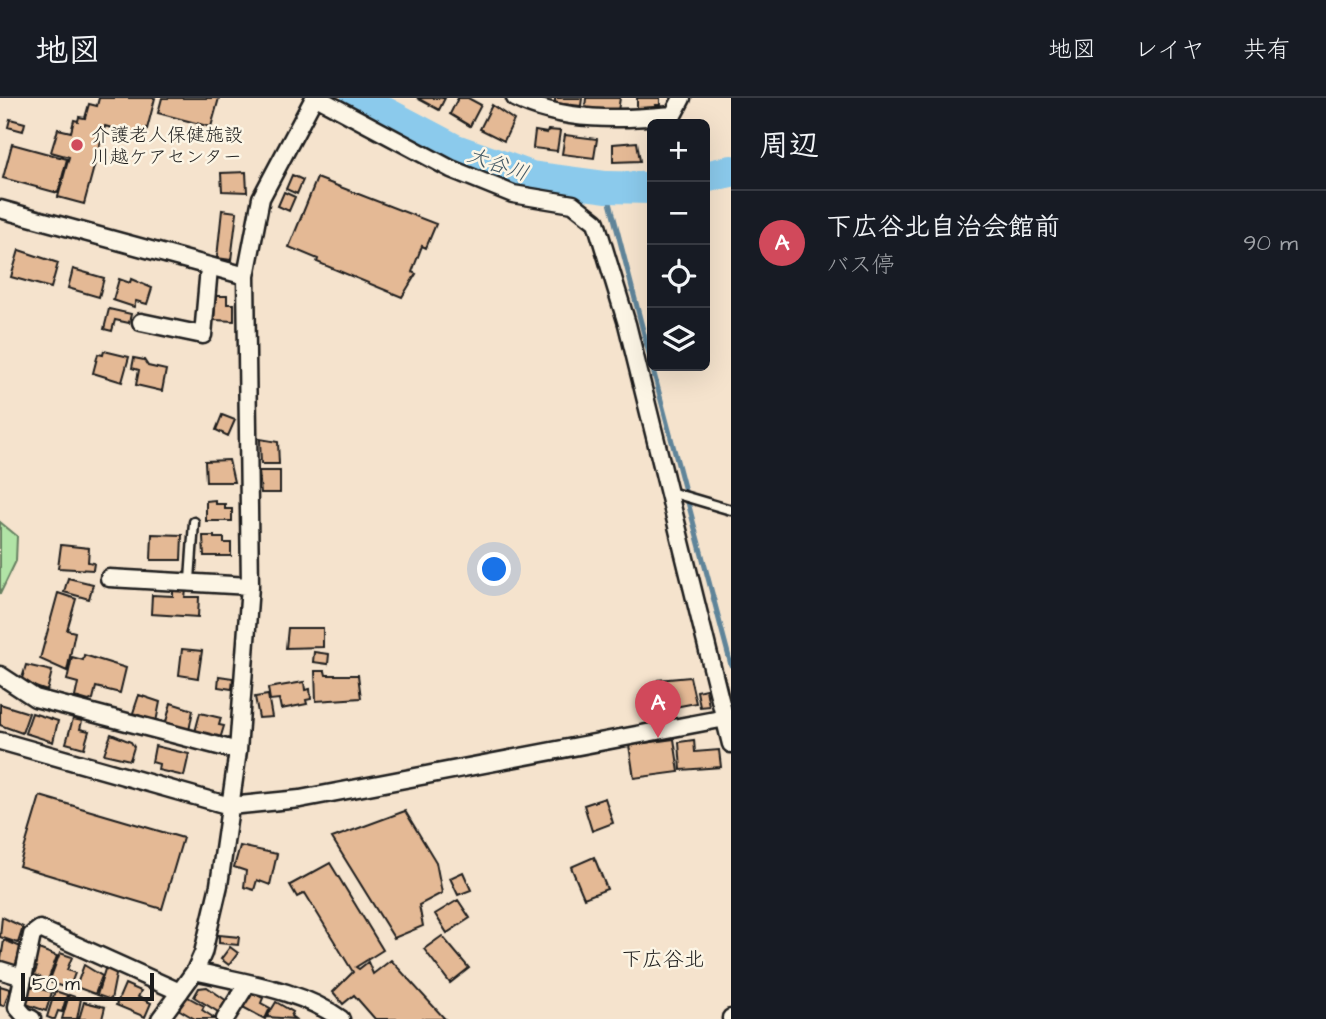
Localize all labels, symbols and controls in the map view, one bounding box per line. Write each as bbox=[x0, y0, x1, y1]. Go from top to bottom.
text: 地図 bbox=[35, 28, 101, 74]
text: 地図 bbox=[1048, 33, 1096, 67]
text: レイヤ bbox=[1134, 33, 1205, 67]
text: 共有 bbox=[1243, 33, 1291, 67]
map controls bbox=[647, 119, 710, 371]
button: + bbox=[647, 119, 710, 182]
place label: 介護老人保健施設 川越ケアセンター bbox=[91, 122, 243, 171]
text: 周辺 bbox=[759, 125, 819, 167]
marker: 介護老人保健施設 川越ケアセンター bbox=[69, 137, 85, 153]
water label: 大谷川 bbox=[463, 141, 532, 188]
button: − bbox=[647, 182, 710, 245]
text: 下広谷北自治会館前 bbox=[826, 209, 1060, 245]
text: A bbox=[775, 227, 789, 259]
text: 90 m bbox=[1243, 227, 1298, 259]
button: locate bbox=[647, 245, 710, 308]
text: バス停 bbox=[826, 249, 895, 281]
button: layers bbox=[647, 308, 710, 371]
your location bbox=[477, 552, 511, 586]
pin: A bbox=[635, 680, 681, 738]
district label: 下広谷北 bbox=[621, 945, 705, 974]
scale bar bbox=[21, 970, 154, 1002]
text: 50 m bbox=[32, 971, 80, 998]

